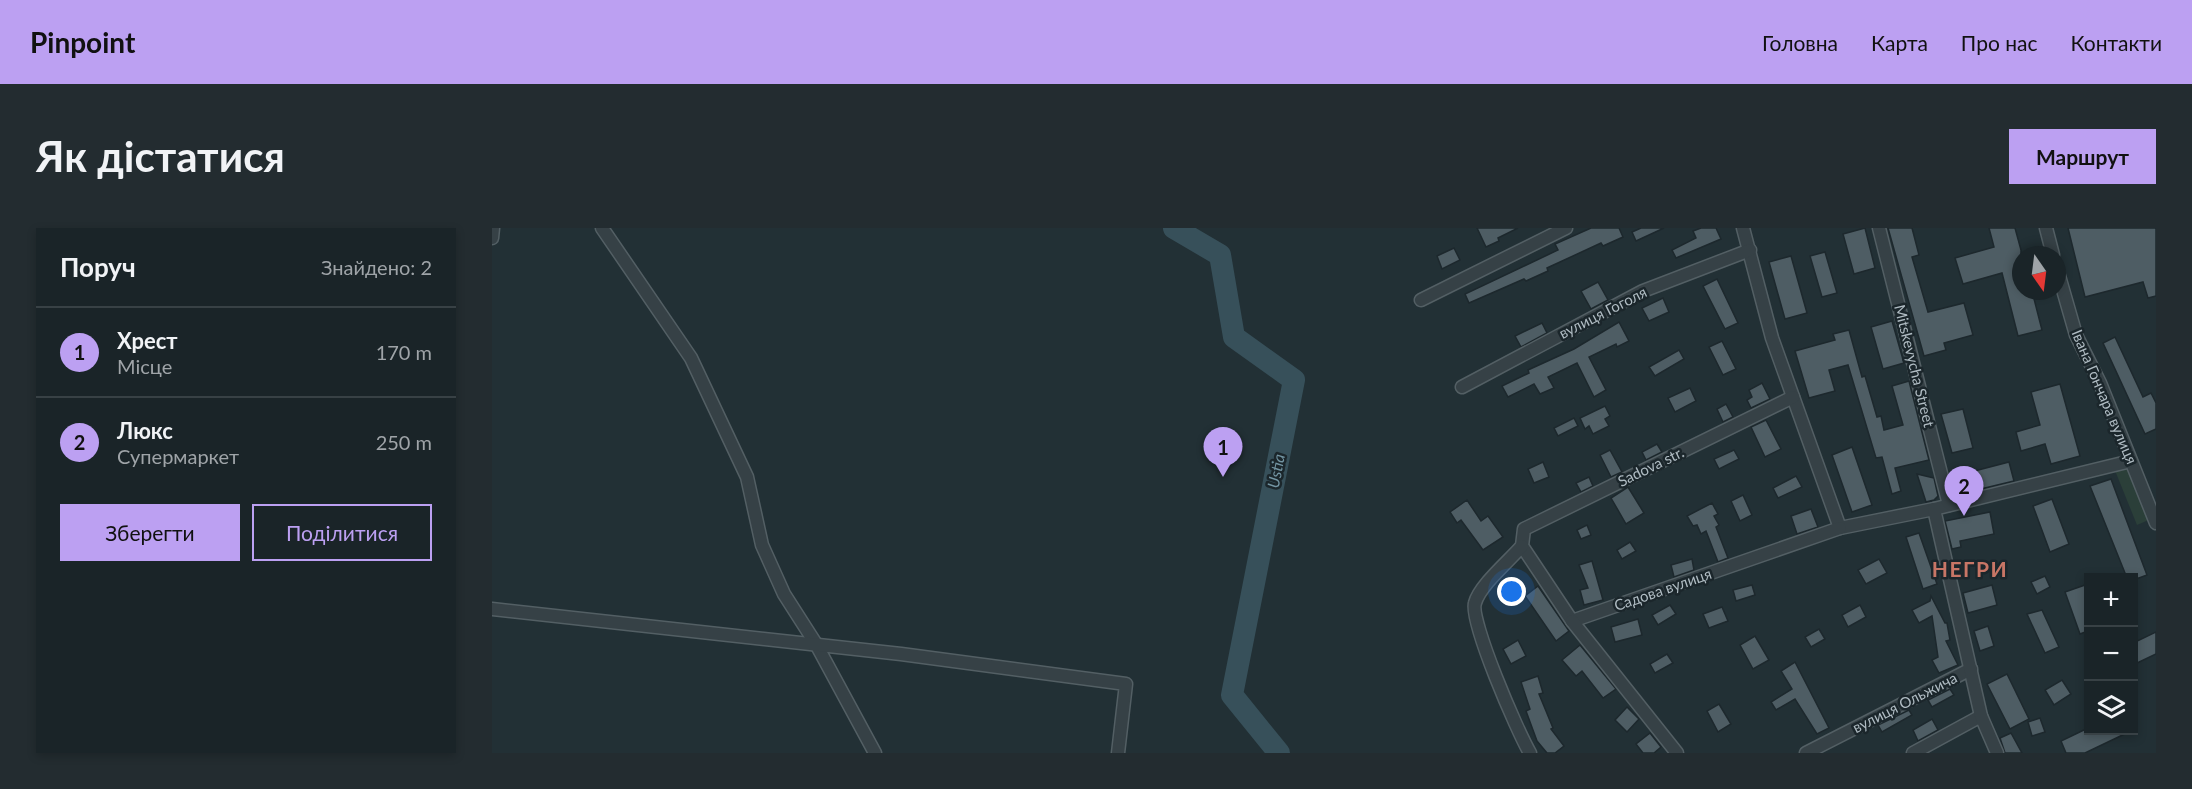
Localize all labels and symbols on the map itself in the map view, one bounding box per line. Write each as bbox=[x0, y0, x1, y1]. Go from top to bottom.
north arrow bbox=[2012, 246, 2066, 300]
street label: вулиця Гоголя bbox=[1556, 282, 1650, 342]
street label: Mitskevycha Street bbox=[1891, 303, 1939, 430]
street label: Івана Гончара вулиця bbox=[2068, 327, 2141, 466]
pin: 1 bbox=[1204, 428, 1242, 477]
street label: Sadova str. bbox=[1615, 442, 1687, 490]
water label: Ustia bbox=[1263, 452, 1288, 490]
pin: 2 bbox=[1944, 466, 1984, 516]
district label: НЕГРИ bbox=[1932, 556, 2008, 581]
street label: Садова вулиця bbox=[1612, 564, 1714, 614]
your location bbox=[1497, 577, 1526, 606]
street label: вулиця Ольжича bbox=[1849, 668, 1960, 736]

